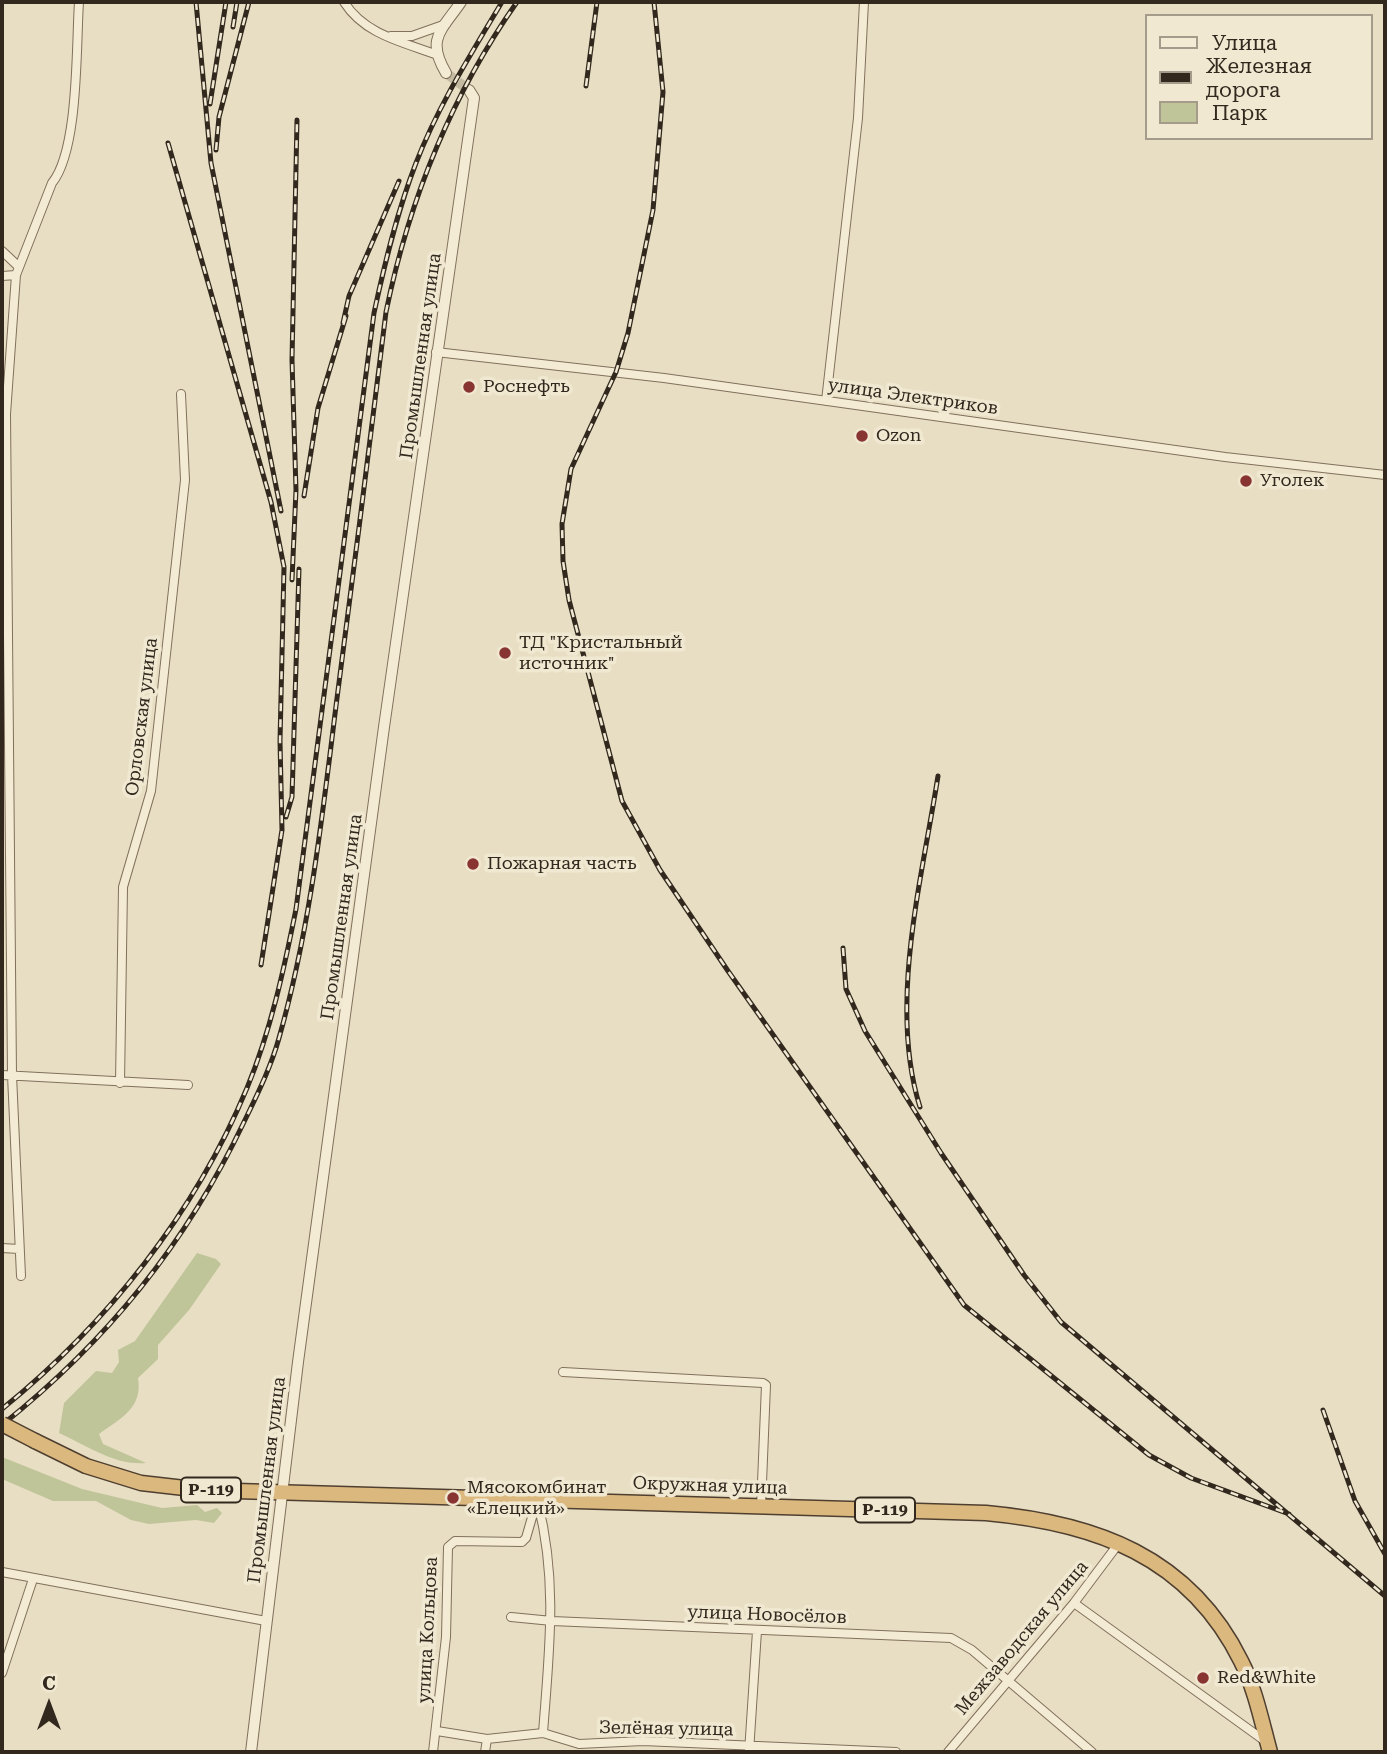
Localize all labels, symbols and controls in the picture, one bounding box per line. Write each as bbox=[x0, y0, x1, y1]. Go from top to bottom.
legend bbox=[1146, 14, 1373, 140]
text: Улица bbox=[1212, 31, 1277, 55]
text: Железная дорога bbox=[1206, 54, 1312, 102]
text: Парк bbox=[1212, 101, 1268, 125]
street label: Промышленная улица bbox=[396, 252, 446, 460]
street label: улица Электриков bbox=[827, 374, 999, 420]
place label: Роснефть bbox=[483, 376, 570, 398]
marker: Роснефть bbox=[461, 379, 477, 395]
place label: Ozon bbox=[876, 425, 921, 447]
marker: Ozon bbox=[854, 428, 870, 444]
place label: Уголек bbox=[1260, 470, 1324, 492]
marker: Уголек bbox=[1238, 473, 1254, 489]
place label: ТД "Кристальный источник" bbox=[519, 632, 683, 674]
street label: Орловская улица bbox=[122, 637, 162, 797]
marker: ТД "Кристальный источник" bbox=[497, 645, 513, 661]
street label: Промышленная улица bbox=[317, 813, 367, 1021]
place label: Пожарная часть bbox=[487, 853, 636, 875]
marker: Пожарная часть bbox=[465, 856, 481, 872]
street label: Промышленная улица bbox=[244, 1376, 290, 1584]
street label: Окружная улица bbox=[632, 1473, 788, 1499]
place label: Мясокомбинат «Елецкий» bbox=[467, 1477, 607, 1520]
road number: Р-119 bbox=[181, 1478, 241, 1502]
marker: Мясокомбинат «Елецкий» bbox=[445, 1490, 461, 1506]
road number: Р-119 bbox=[855, 1498, 915, 1522]
street label: улица Кольцова bbox=[413, 1556, 443, 1704]
street label: Межзаводская улица bbox=[951, 1556, 1093, 1720]
street label: улица Новосёлов bbox=[687, 1601, 847, 1629]
place label: Red&White bbox=[1217, 1667, 1316, 1689]
north arrow bbox=[14, 1670, 84, 1740]
marker: Red&White bbox=[1195, 1670, 1211, 1686]
text: С bbox=[42, 1672, 56, 1695]
street label: Зелёная улица bbox=[599, 1717, 733, 1741]

